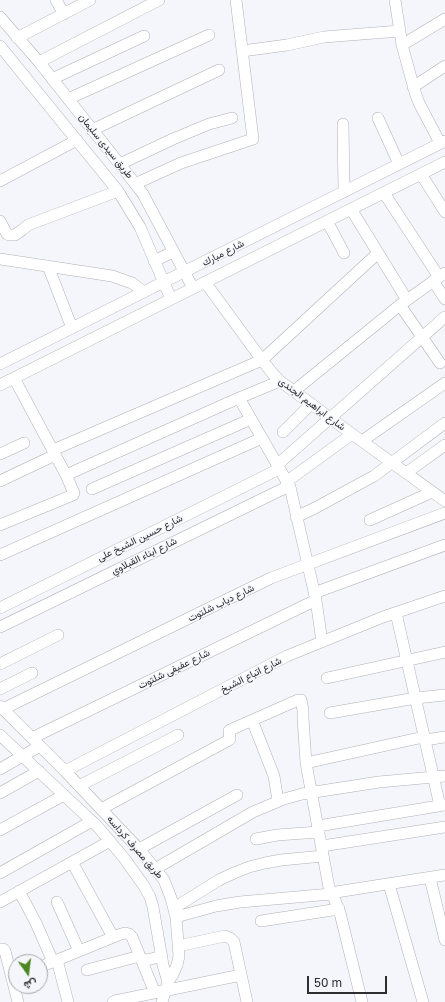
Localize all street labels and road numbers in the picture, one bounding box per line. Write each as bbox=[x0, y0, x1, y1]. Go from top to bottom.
street label: طريق سيدى سليمان bbox=[76, 111, 136, 181]
street label: شارع مبارك bbox=[200, 237, 246, 269]
street label: شارع ابراهيم الجندى bbox=[276, 375, 348, 433]
street label: شارع حسين الشيخ على bbox=[95, 512, 185, 564]
street label: شارع ابناء القبلاوي bbox=[109, 535, 179, 577]
street label: شارع دياب شلتوت bbox=[186, 582, 256, 624]
street label: شارع عفيفى شلتوت bbox=[136, 646, 212, 692]
street label: شارع اتباع الشيخ bbox=[218, 654, 284, 696]
street label: طريق مصرف كرداسه bbox=[104, 813, 166, 881]

